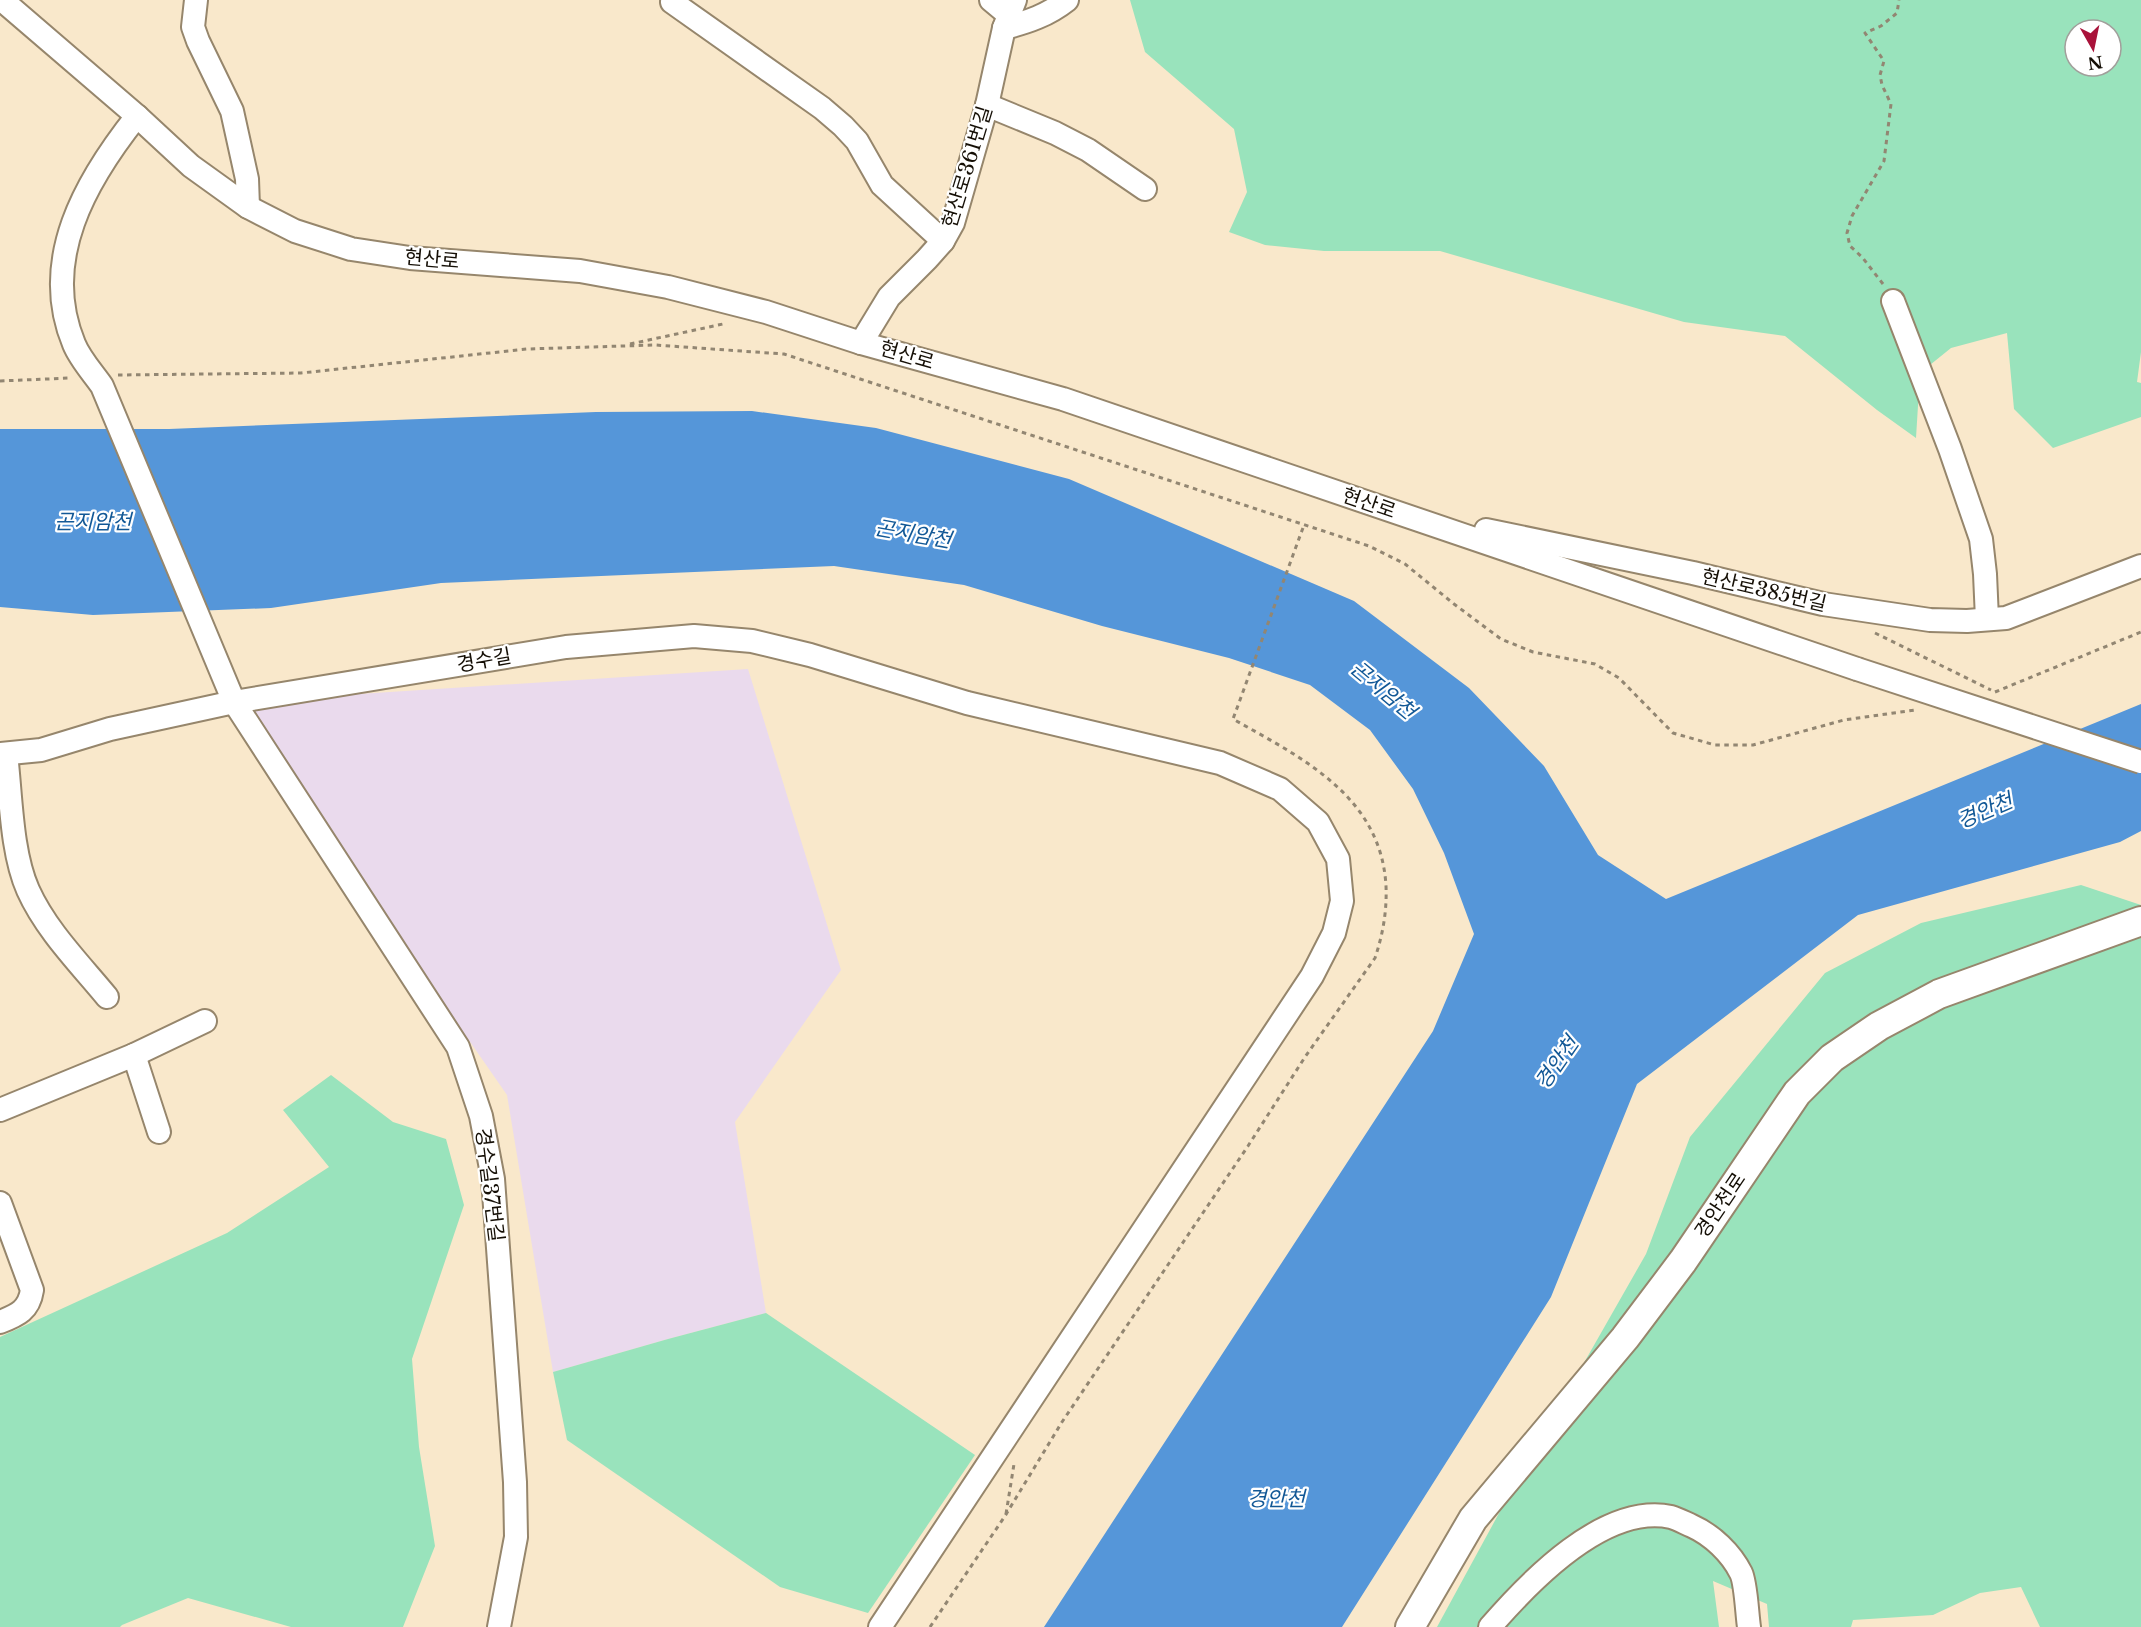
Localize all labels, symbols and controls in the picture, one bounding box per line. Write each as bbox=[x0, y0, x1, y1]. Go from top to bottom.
north arrow bbox=[2063, 18, 2123, 78]
text: N bbox=[2086, 52, 2104, 74]
street label: 현산로361번길 bbox=[937, 103, 997, 231]
street label: 현산로 bbox=[403, 245, 461, 273]
street label: 현산로 bbox=[877, 336, 937, 374]
street label: 현산로 bbox=[1339, 483, 1399, 523]
water label: 곤지암천 bbox=[54, 509, 134, 535]
water label: 곤지암천 bbox=[873, 514, 956, 554]
street label: 현산로385번길 bbox=[1699, 564, 1829, 616]
street label: 경수길 bbox=[455, 643, 513, 677]
water label: 곤지암천 bbox=[1345, 655, 1423, 727]
water label: 경안천 bbox=[1953, 787, 2019, 834]
water label: 경안천 bbox=[1530, 1030, 1586, 1094]
street label: 경수길37번길 bbox=[471, 1127, 509, 1243]
street label: 경안천로 bbox=[1689, 1168, 1751, 1242]
water label: 경안천 bbox=[1247, 1486, 1308, 1512]

